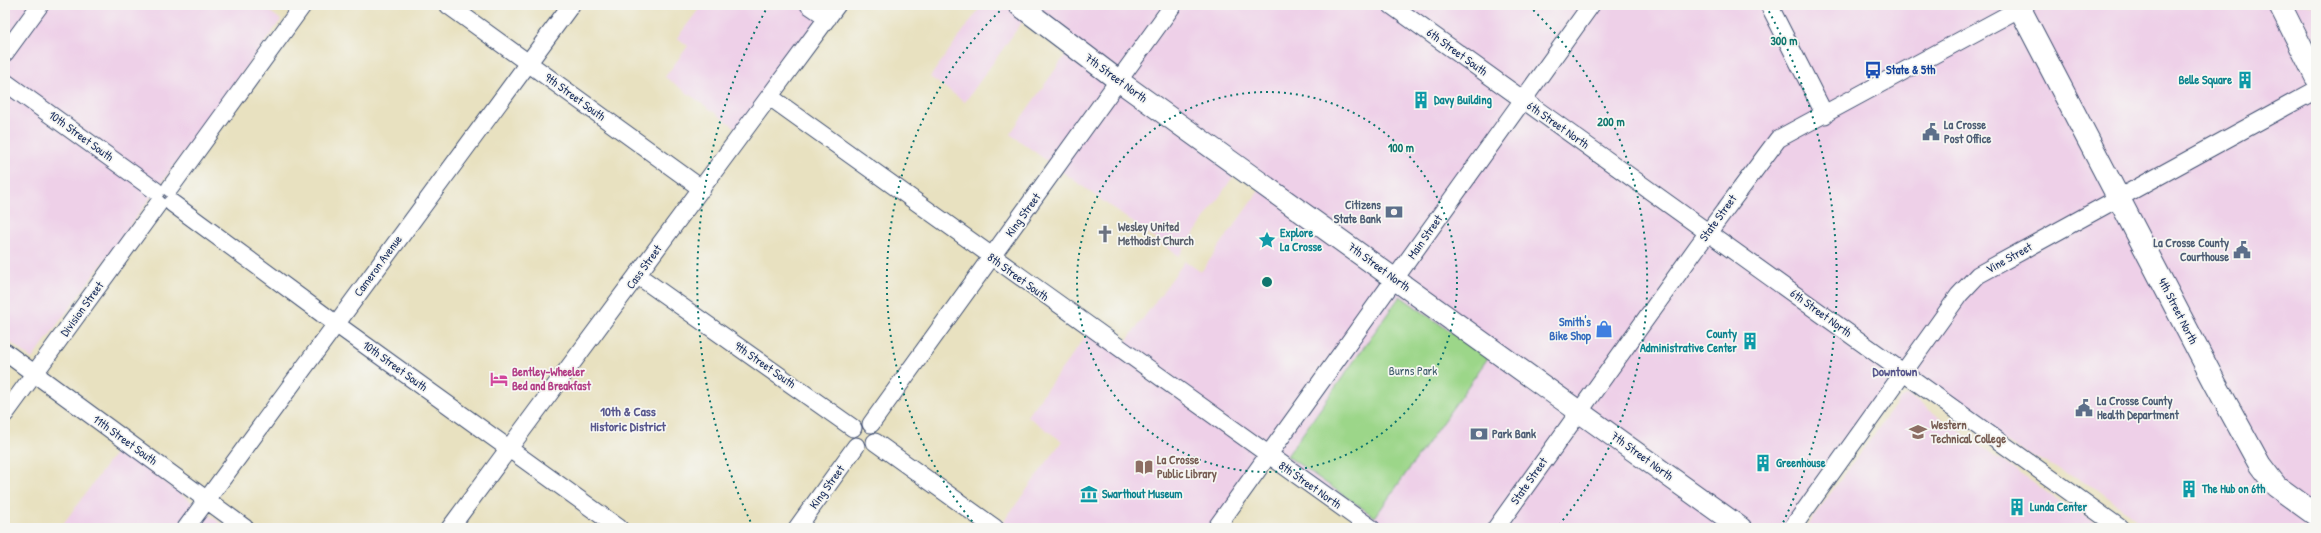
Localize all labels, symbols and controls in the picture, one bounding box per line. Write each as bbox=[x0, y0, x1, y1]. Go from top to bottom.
street label: 6th Street South bbox=[1423, 24, 1491, 80]
text: 300 m bbox=[1770, 32, 1798, 49]
street label: 7th Street North bbox=[1082, 49, 1151, 106]
bus stop icon: State & 5th bbox=[1863, 60, 1883, 80]
place label: State & 5th bbox=[1886, 61, 1936, 78]
street label: 9th Street South bbox=[541, 69, 609, 124]
building icon: Belle Square bbox=[2235, 70, 2255, 90]
place label: Belle Square bbox=[2178, 71, 2232, 89]
building icon: Davy Building bbox=[1411, 90, 1431, 110]
place label: Davy Building bbox=[1434, 91, 1493, 109]
street label: 6th Street North bbox=[1524, 97, 1593, 152]
street label: 10th Street South bbox=[45, 106, 117, 165]
text: 200 m bbox=[1597, 113, 1625, 130]
place label: La Crosse Post Office bbox=[1944, 116, 1991, 147]
public building icon: La Crosse Post Office bbox=[1921, 122, 1941, 142]
text: 100 m bbox=[1388, 139, 1414, 156]
street label: King Street bbox=[1001, 189, 1045, 240]
street label: State Street bbox=[1695, 190, 1741, 245]
place label: Citizens State Bank bbox=[1334, 196, 1381, 227]
bank icon: Citizens State Bank bbox=[1384, 202, 1404, 222]
street label: Main Street bbox=[1403, 210, 1447, 262]
place label: Wesley United Methodist Church bbox=[1118, 218, 1194, 249]
church icon: Wesley United Methodist Church bbox=[1095, 224, 1115, 244]
place label: Explore La Crosse bbox=[1280, 224, 1322, 255]
place icon: Explore La Crosse bbox=[1257, 230, 1277, 250]
street label: Cameron Avenue bbox=[349, 231, 406, 300]
place label: La Crosse County Courthouse bbox=[2153, 234, 2229, 265]
street label: 7th Street North bbox=[1345, 238, 1414, 295]
street label: Vine Street bbox=[1983, 238, 2036, 277]
street label: Cass Street bbox=[622, 240, 666, 292]
public building icon: La Crosse County Courthouse bbox=[2232, 240, 2252, 260]
street label: 8th Street South bbox=[984, 249, 1052, 305]
centre of rings bbox=[1260, 275, 1274, 289]
street label: 4th Street North bbox=[2154, 275, 2202, 347]
street label: Division Street bbox=[56, 277, 108, 340]
street label: 6th Street North bbox=[1787, 284, 1856, 341]
place label: Smith's Bike Shop bbox=[1549, 313, 1592, 345]
shop icon: Smith's Bike Shop bbox=[1594, 319, 1614, 339]
place label: County Administrative Center bbox=[1640, 325, 1737, 356]
building icon: County Administrative Center bbox=[1740, 331, 1760, 351]
street label: 10th Street South bbox=[359, 336, 431, 395]
street label: 9th Street South bbox=[731, 337, 799, 392]
park label: Burns Park bbox=[1389, 362, 1437, 379]
district label: Downtown bbox=[1873, 362, 1918, 380]
place label: Bentley-Wheeler Bed and Breakfast bbox=[512, 363, 592, 394]
hotel icon: Bentley-Wheeler Bed and Breakfast bbox=[489, 369, 509, 389]
place label: La Crosse County Health Department bbox=[2097, 392, 2180, 424]
public building icon: La Crosse County Health Department bbox=[2074, 398, 2094, 418]
district label: 10th & Cass Historic District bbox=[590, 402, 666, 435]
street label: 11th Street South bbox=[90, 410, 161, 469]
place label: Western Technical College bbox=[1930, 416, 2006, 448]
school or university icon: Western Technical College bbox=[1908, 422, 1928, 442]
bank icon: Park Bank bbox=[1469, 424, 1489, 444]
place label: Park Bank bbox=[1492, 425, 1536, 442]
street label: 7th Street North bbox=[1608, 427, 1677, 484]
place label: La Crosse Public Library bbox=[1157, 451, 1217, 483]
street label: State Street bbox=[1506, 453, 1552, 508]
building icon: Greenhouse bbox=[1753, 453, 1773, 473]
place label: Greenhouse bbox=[1776, 454, 1826, 471]
library icon: La Crosse Public Library bbox=[1134, 457, 1154, 477]
street label: 8th Street North bbox=[1276, 457, 1345, 512]
street label: King Street bbox=[805, 461, 849, 512]
building icon: The Hub on 6th bbox=[2179, 479, 2199, 499]
place label: The Hub on 6th bbox=[2201, 480, 2266, 497]
museum icon: Swarthout Museum bbox=[1079, 484, 1099, 504]
place label: Swarthout Museum bbox=[1102, 485, 1182, 502]
building icon: Lunda Center bbox=[2007, 497, 2027, 517]
place label: Lunda Center bbox=[2030, 498, 2088, 515]

